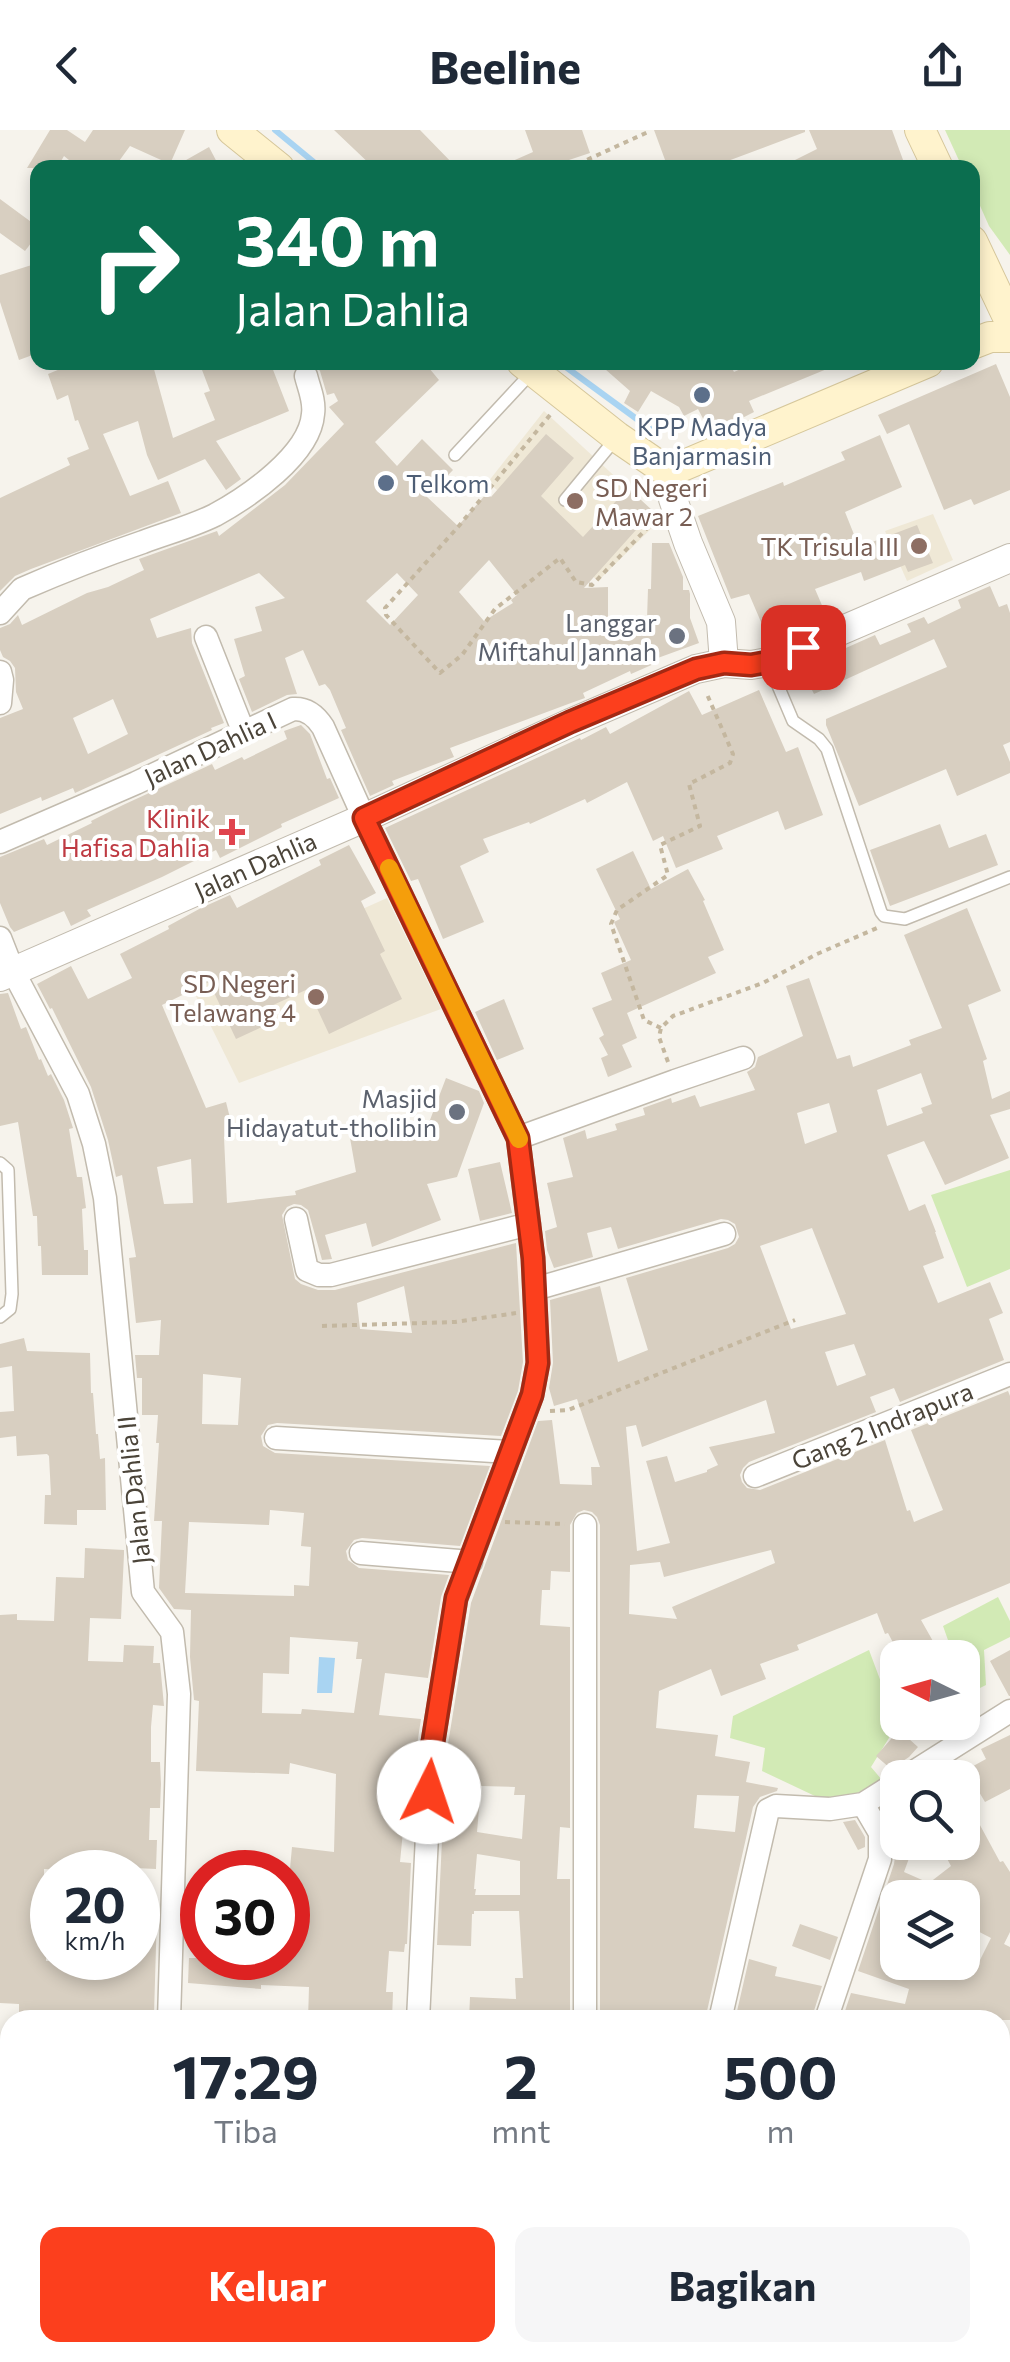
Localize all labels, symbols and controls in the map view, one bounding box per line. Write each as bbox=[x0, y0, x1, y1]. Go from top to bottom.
icon: back bbox=[40, 38, 95, 93]
text: Beeline bbox=[429, 38, 581, 93]
icon: share bbox=[915, 38, 970, 93]
text: 340 m bbox=[235, 195, 440, 280]
icon: right bbox=[70, 200, 200, 330]
text: Jalan Dahlia bbox=[235, 280, 470, 335]
marker: KPP Madya Banjarmasin bbox=[691, 384, 713, 406]
place label: KPP Madya Banjarmasin bbox=[632, 411, 772, 470]
place label: Telkom bbox=[406, 468, 489, 498]
marker: Telkom bbox=[375, 472, 397, 494]
place label: SD Negeri Mawar 2 bbox=[595, 472, 708, 531]
marker: SD Negeri Mawar 2 bbox=[564, 490, 586, 512]
place label: TK Trisula III bbox=[761, 531, 899, 561]
marker: TK Trisula III bbox=[908, 535, 930, 557]
pin bbox=[761, 605, 846, 690]
place label: Langgar Miftahul Jannah bbox=[478, 607, 657, 666]
icon: arrive bbox=[776, 620, 831, 675]
marker: Langgar Miftahul Jannah bbox=[666, 625, 688, 647]
street label: Jalan Dahlia I bbox=[139, 704, 281, 792]
place label: Klinik Hafisa Dahlia bbox=[61, 803, 210, 862]
marker: Klinik Hafisa Dahlia bbox=[219, 819, 245, 845]
street label: Jalan Dahlia bbox=[189, 825, 321, 905]
place label: SD Negeri Telawang 4 bbox=[169, 968, 296, 1027]
marker: SD Negeri Telawang 4 bbox=[305, 986, 327, 1008]
place label: Masjid Hidayatut-tholibin bbox=[226, 1083, 437, 1142]
marker: Masjid Hidayatut-tholibin bbox=[446, 1101, 468, 1123]
street label: Gang 2 Indrapura bbox=[787, 1375, 977, 1475]
street label: Jalan Dahlia II bbox=[110, 1414, 156, 1566]
north arrow bbox=[880, 1640, 980, 1740]
map controls bbox=[880, 1640, 980, 1980]
position arrow bbox=[377, 1740, 481, 1844]
button: search bbox=[880, 1760, 980, 1860]
speed limit sign: 30 bbox=[180, 1850, 310, 1980]
text: 20 bbox=[64, 1872, 126, 1933]
button: layers bbox=[880, 1880, 980, 1980]
text: km/h bbox=[65, 1925, 125, 1955]
text: 17:29 bbox=[172, 2038, 319, 2111]
text: 2 bbox=[504, 2038, 538, 2111]
text: 500 bbox=[723, 2038, 838, 2111]
text: Tiba bbox=[213, 2110, 278, 2150]
text: mnt bbox=[491, 2110, 551, 2150]
text: m bbox=[766, 2110, 794, 2150]
button: Keluar bbox=[40, 2227, 495, 2342]
button: Bagikan bbox=[515, 2227, 970, 2342]

